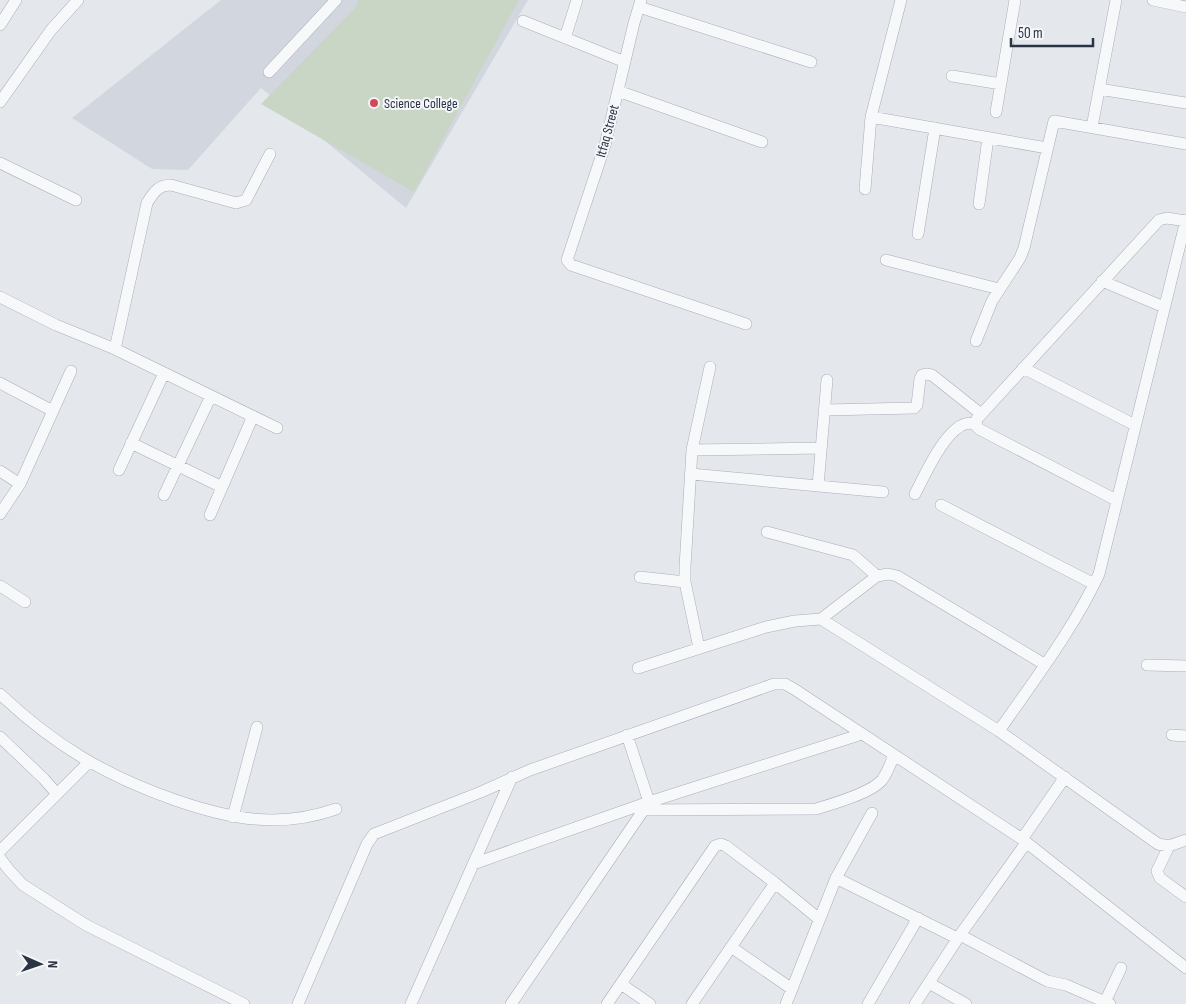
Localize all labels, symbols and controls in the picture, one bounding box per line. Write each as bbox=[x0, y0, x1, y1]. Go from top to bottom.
scale bar bbox=[1011, 15, 1094, 47]
text: 50 m bbox=[1018, 24, 1043, 43]
place label: Science College bbox=[384, 95, 458, 112]
marker: Science College bbox=[368, 97, 380, 109]
street label: Itfaq Street bbox=[592, 103, 623, 159]
north arrow bbox=[15, 939, 65, 989]
text: N bbox=[44, 960, 61, 968]

